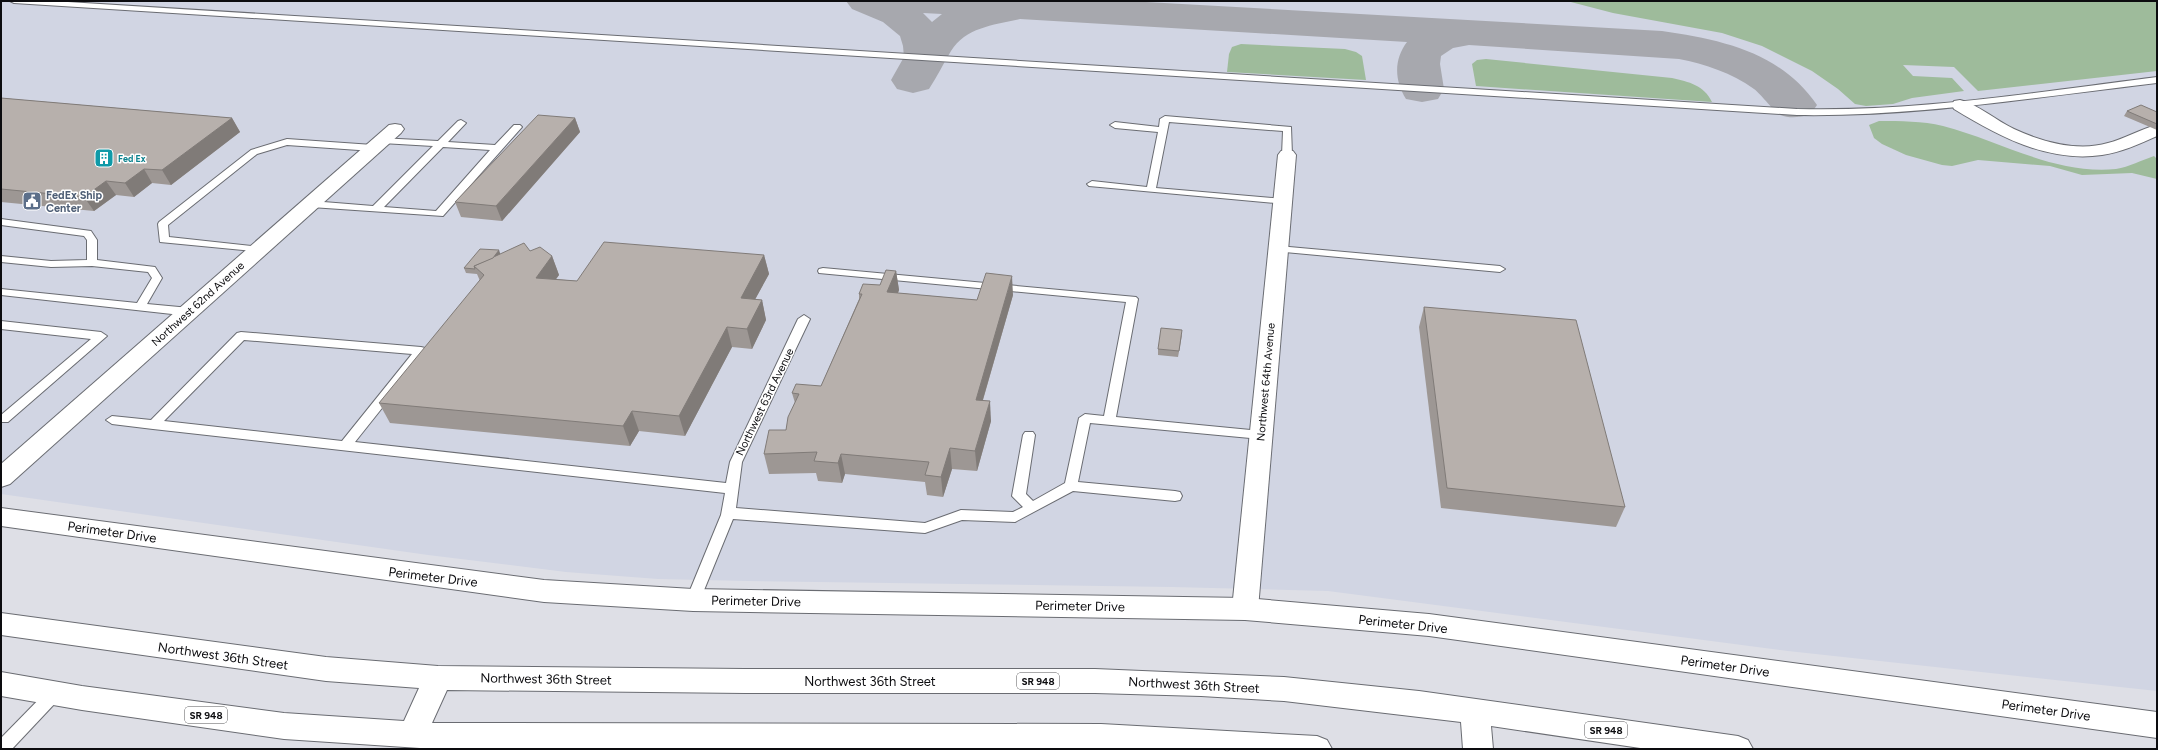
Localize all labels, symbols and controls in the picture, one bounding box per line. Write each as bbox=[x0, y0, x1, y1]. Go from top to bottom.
building icon: Fed Ex bbox=[93, 147, 115, 169]
place label: Fed Ex bbox=[118, 153, 146, 164]
place label: FedEx Ship Center bbox=[46, 189, 102, 215]
public building icon: FedEx Ship Center bbox=[21, 190, 43, 212]
street label: Northwest 62nd Avenue bbox=[149, 259, 247, 349]
street label: Northwest 64th Avenue bbox=[1254, 322, 1278, 442]
street label: Northwest 63rd Avenue bbox=[733, 346, 797, 458]
street label: Perimeter Drive bbox=[67, 518, 157, 546]
street label: Perimeter Drive bbox=[388, 564, 478, 590]
street label: Perimeter Drive bbox=[711, 593, 801, 609]
street label: Perimeter Drive bbox=[1035, 598, 1125, 614]
street label: Perimeter Drive bbox=[1358, 612, 1448, 636]
street label: Northwest 36th Street bbox=[157, 639, 289, 673]
street label: Perimeter Drive bbox=[1680, 652, 1770, 680]
street label: Northwest 36th Street bbox=[480, 670, 612, 688]
road number: SR 948 bbox=[1017, 673, 1059, 689]
street label: Northwest 36th Street bbox=[804, 674, 936, 689]
street label: Northwest 36th Street bbox=[1128, 674, 1260, 696]
street label: Perimeter Drive bbox=[2001, 696, 2091, 724]
road number: SR 948 bbox=[185, 707, 227, 723]
road number: SR 948 bbox=[1585, 722, 1627, 738]

